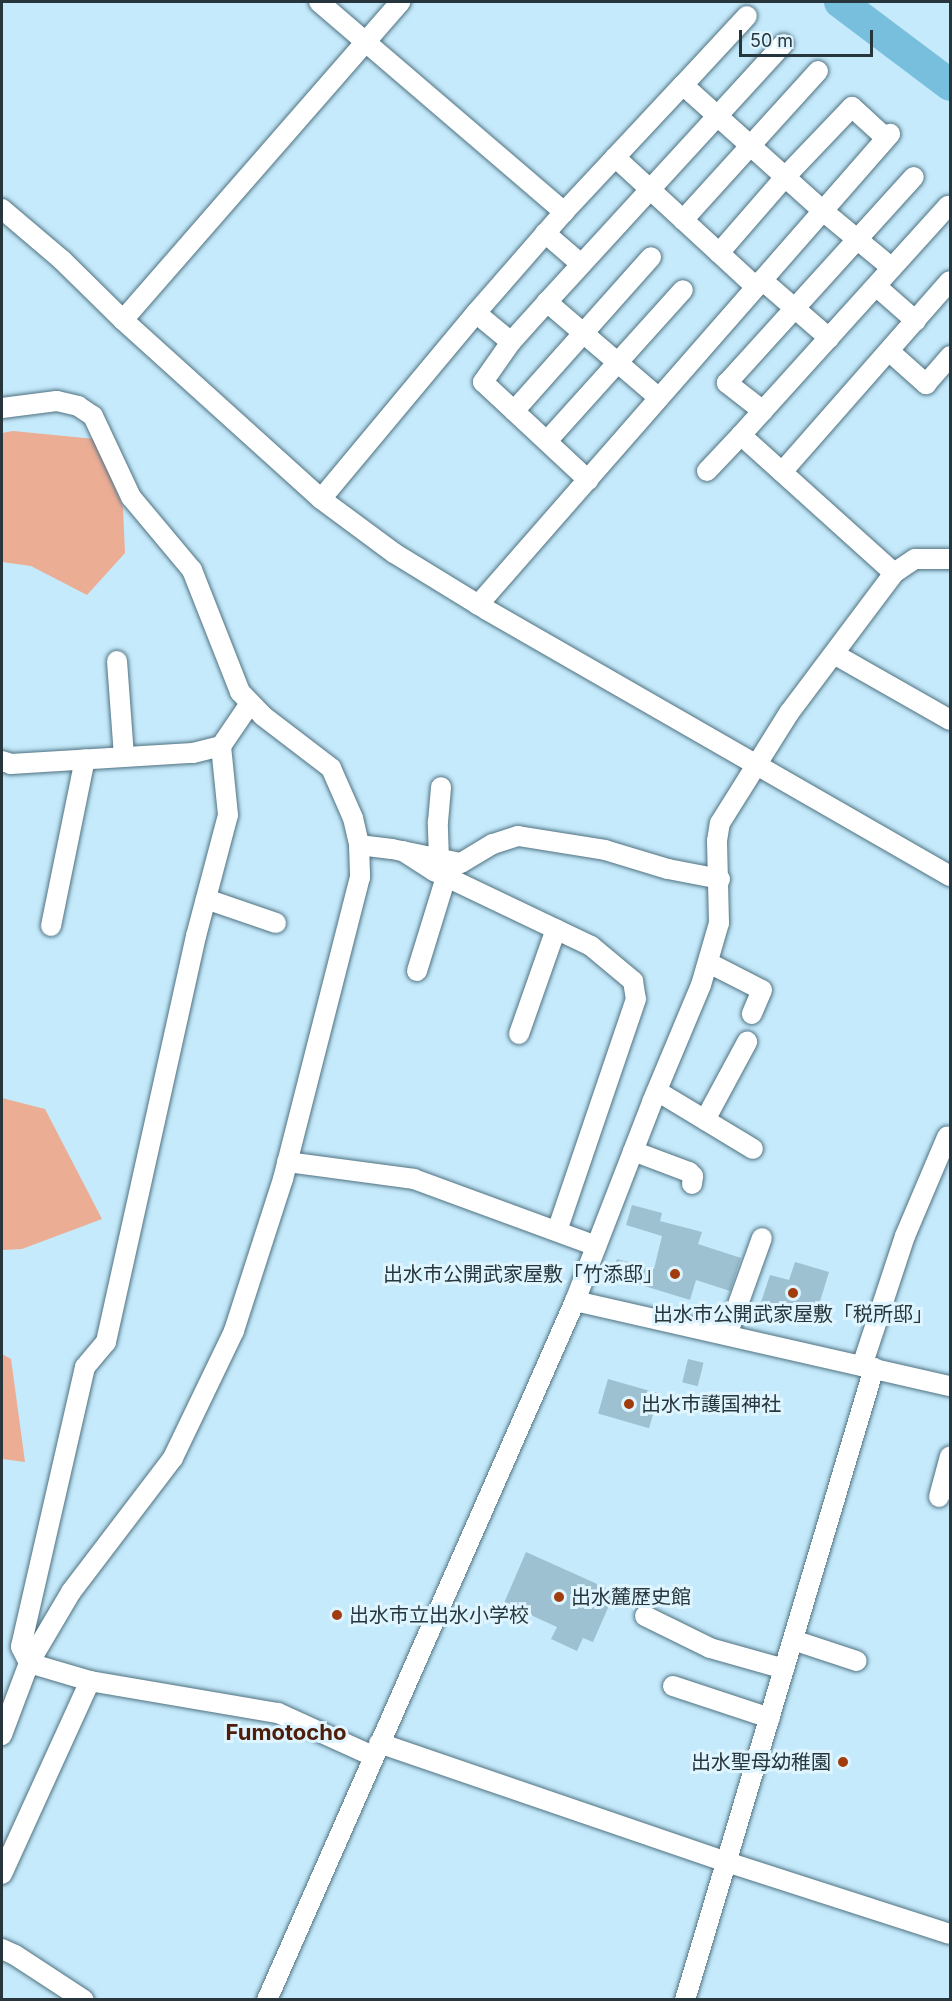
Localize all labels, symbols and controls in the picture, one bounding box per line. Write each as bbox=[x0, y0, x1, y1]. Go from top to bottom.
scale bar bbox=[742, 18, 876, 56]
text: 50 m bbox=[750, 30, 793, 51]
place label: 出水市公開武家屋敷「竹添邸」 bbox=[383, 1262, 663, 1286]
marker: 出水市公開武家屋敷「竹添邸」 bbox=[668, 1267, 682, 1281]
marker: 出水市公開武家屋敷「税所邸」 bbox=[786, 1286, 800, 1300]
place label: 出水市公開武家屋敷「税所邸」 bbox=[653, 1302, 933, 1326]
place label: 出水市護国神社 bbox=[641, 1392, 781, 1416]
marker: 出水市護国神社 bbox=[622, 1397, 636, 1411]
place label: 出水麓歴史館 bbox=[571, 1585, 691, 1609]
marker: 出水麓歴史館 bbox=[552, 1590, 566, 1604]
place label: 出水市立出水小学校 bbox=[349, 1603, 529, 1627]
marker: 出水市立出水小学校 bbox=[330, 1608, 344, 1622]
district label: Fumotocho bbox=[226, 1720, 346, 1746]
place label: 出水聖母幼稚園 bbox=[691, 1750, 831, 1774]
marker: 出水聖母幼稚園 bbox=[836, 1755, 850, 1769]

